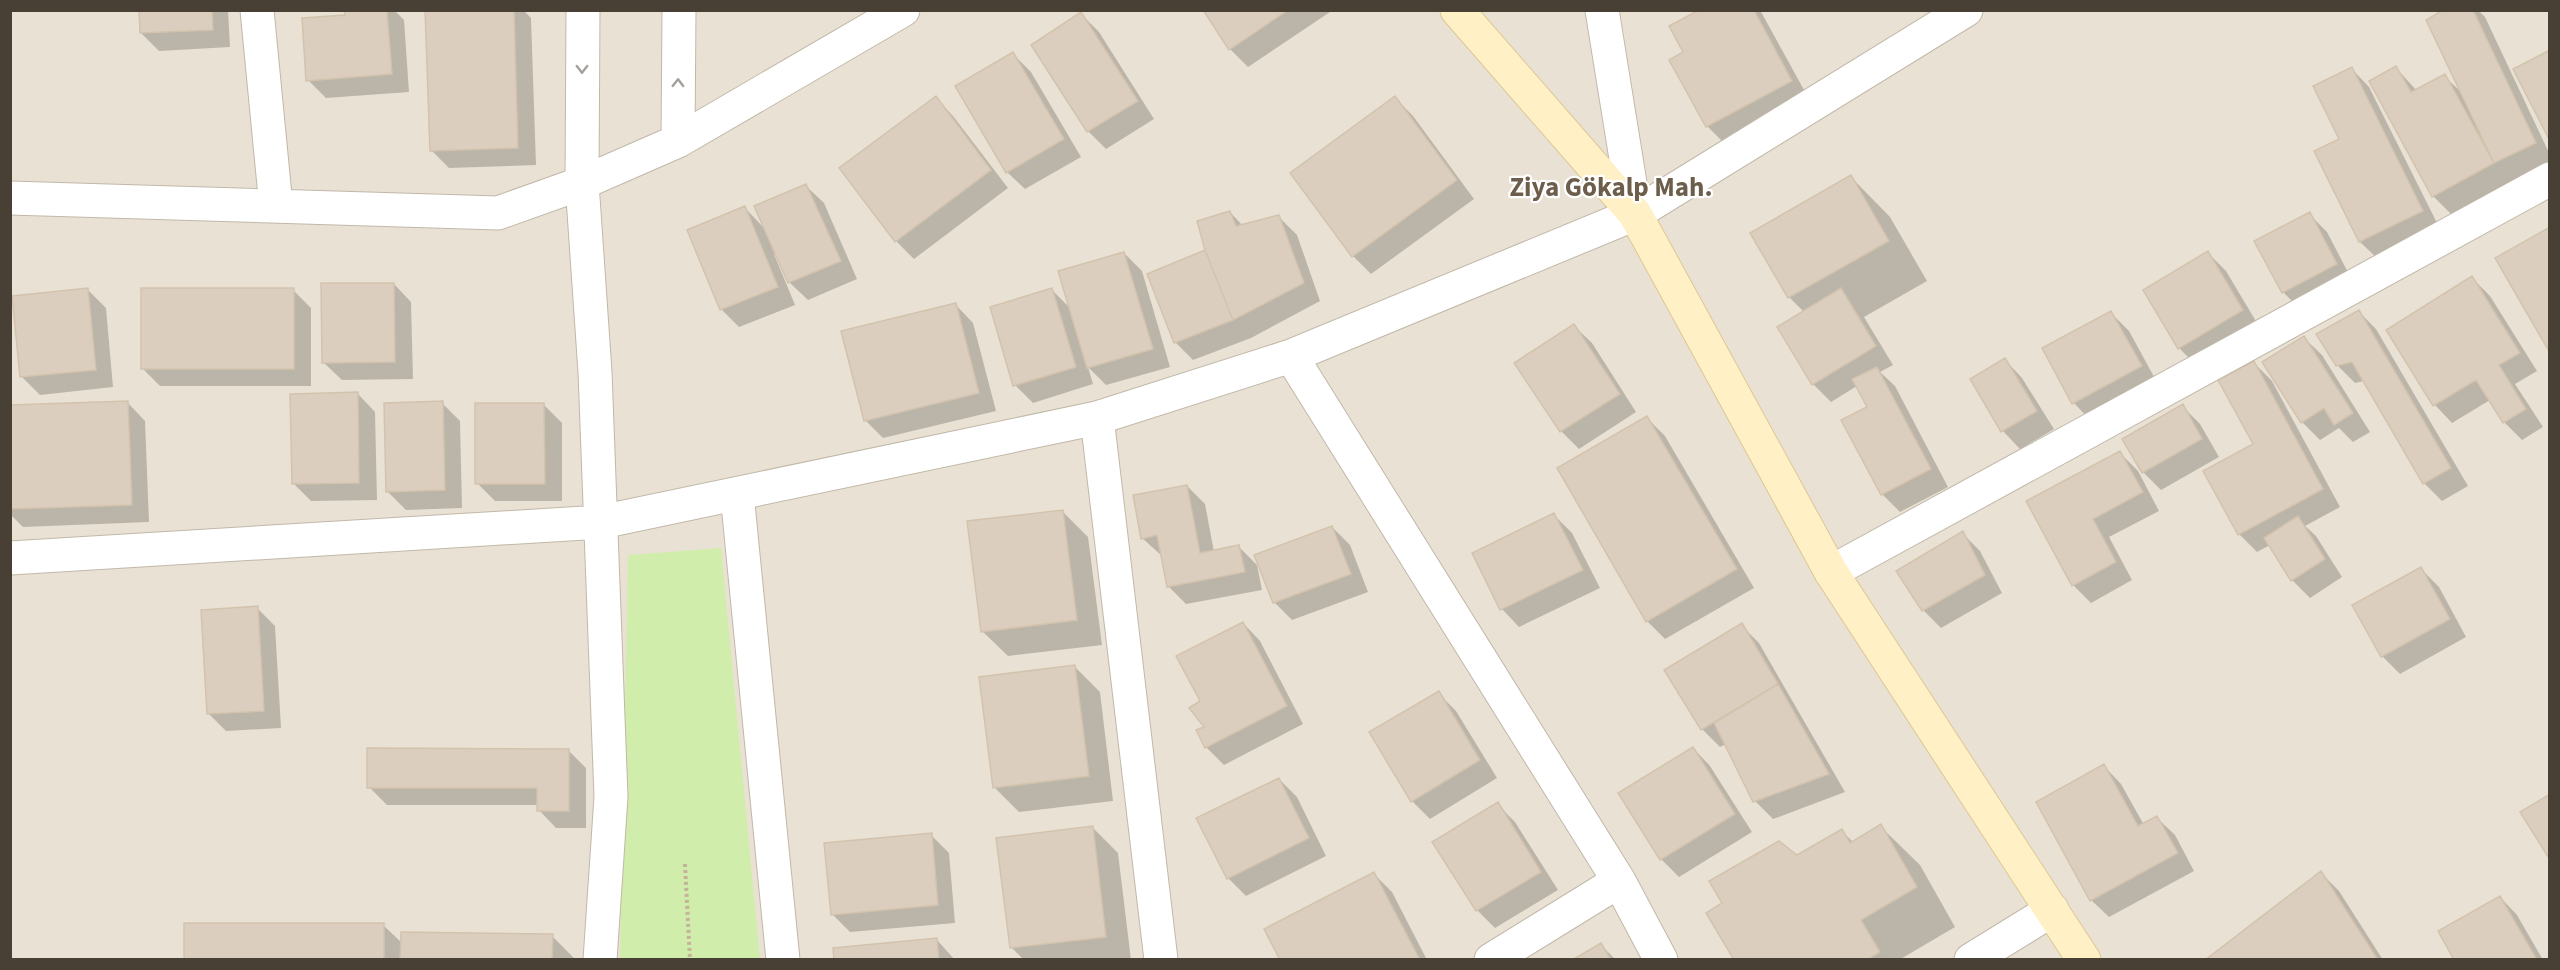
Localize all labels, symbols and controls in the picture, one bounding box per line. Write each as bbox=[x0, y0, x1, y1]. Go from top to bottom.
one-way arrow bbox=[576, 64, 589, 73]
one-way arrow bbox=[672, 79, 684, 88]
district label: Ziya Gökalp Mah. bbox=[1509, 168, 1713, 207]

